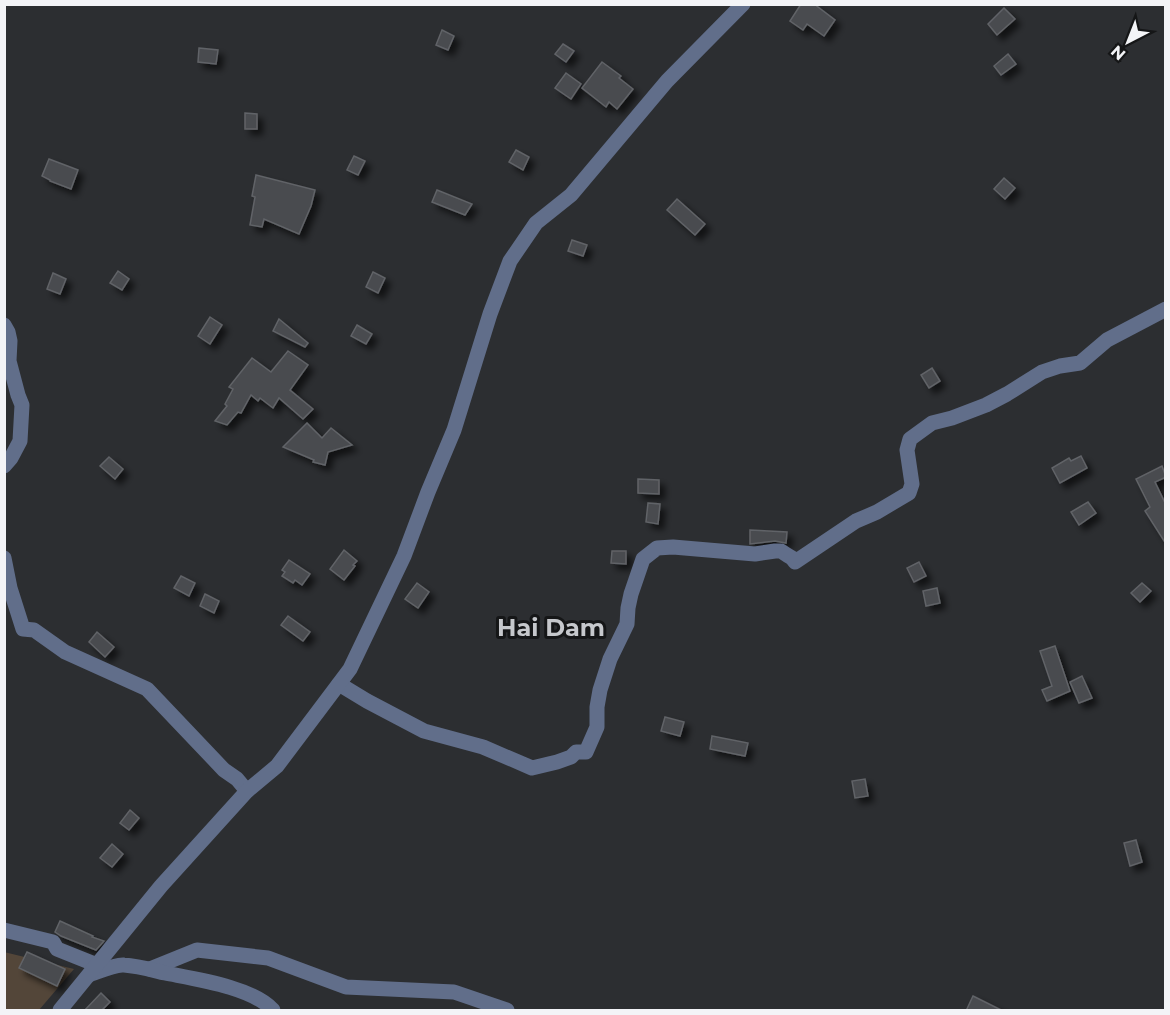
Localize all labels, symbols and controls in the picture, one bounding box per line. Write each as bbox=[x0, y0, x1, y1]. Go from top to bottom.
north arrow bbox=[1098, 12, 1158, 72]
text: N bbox=[1107, 41, 1129, 64]
district label: Hai Dam bbox=[497, 613, 605, 642]

